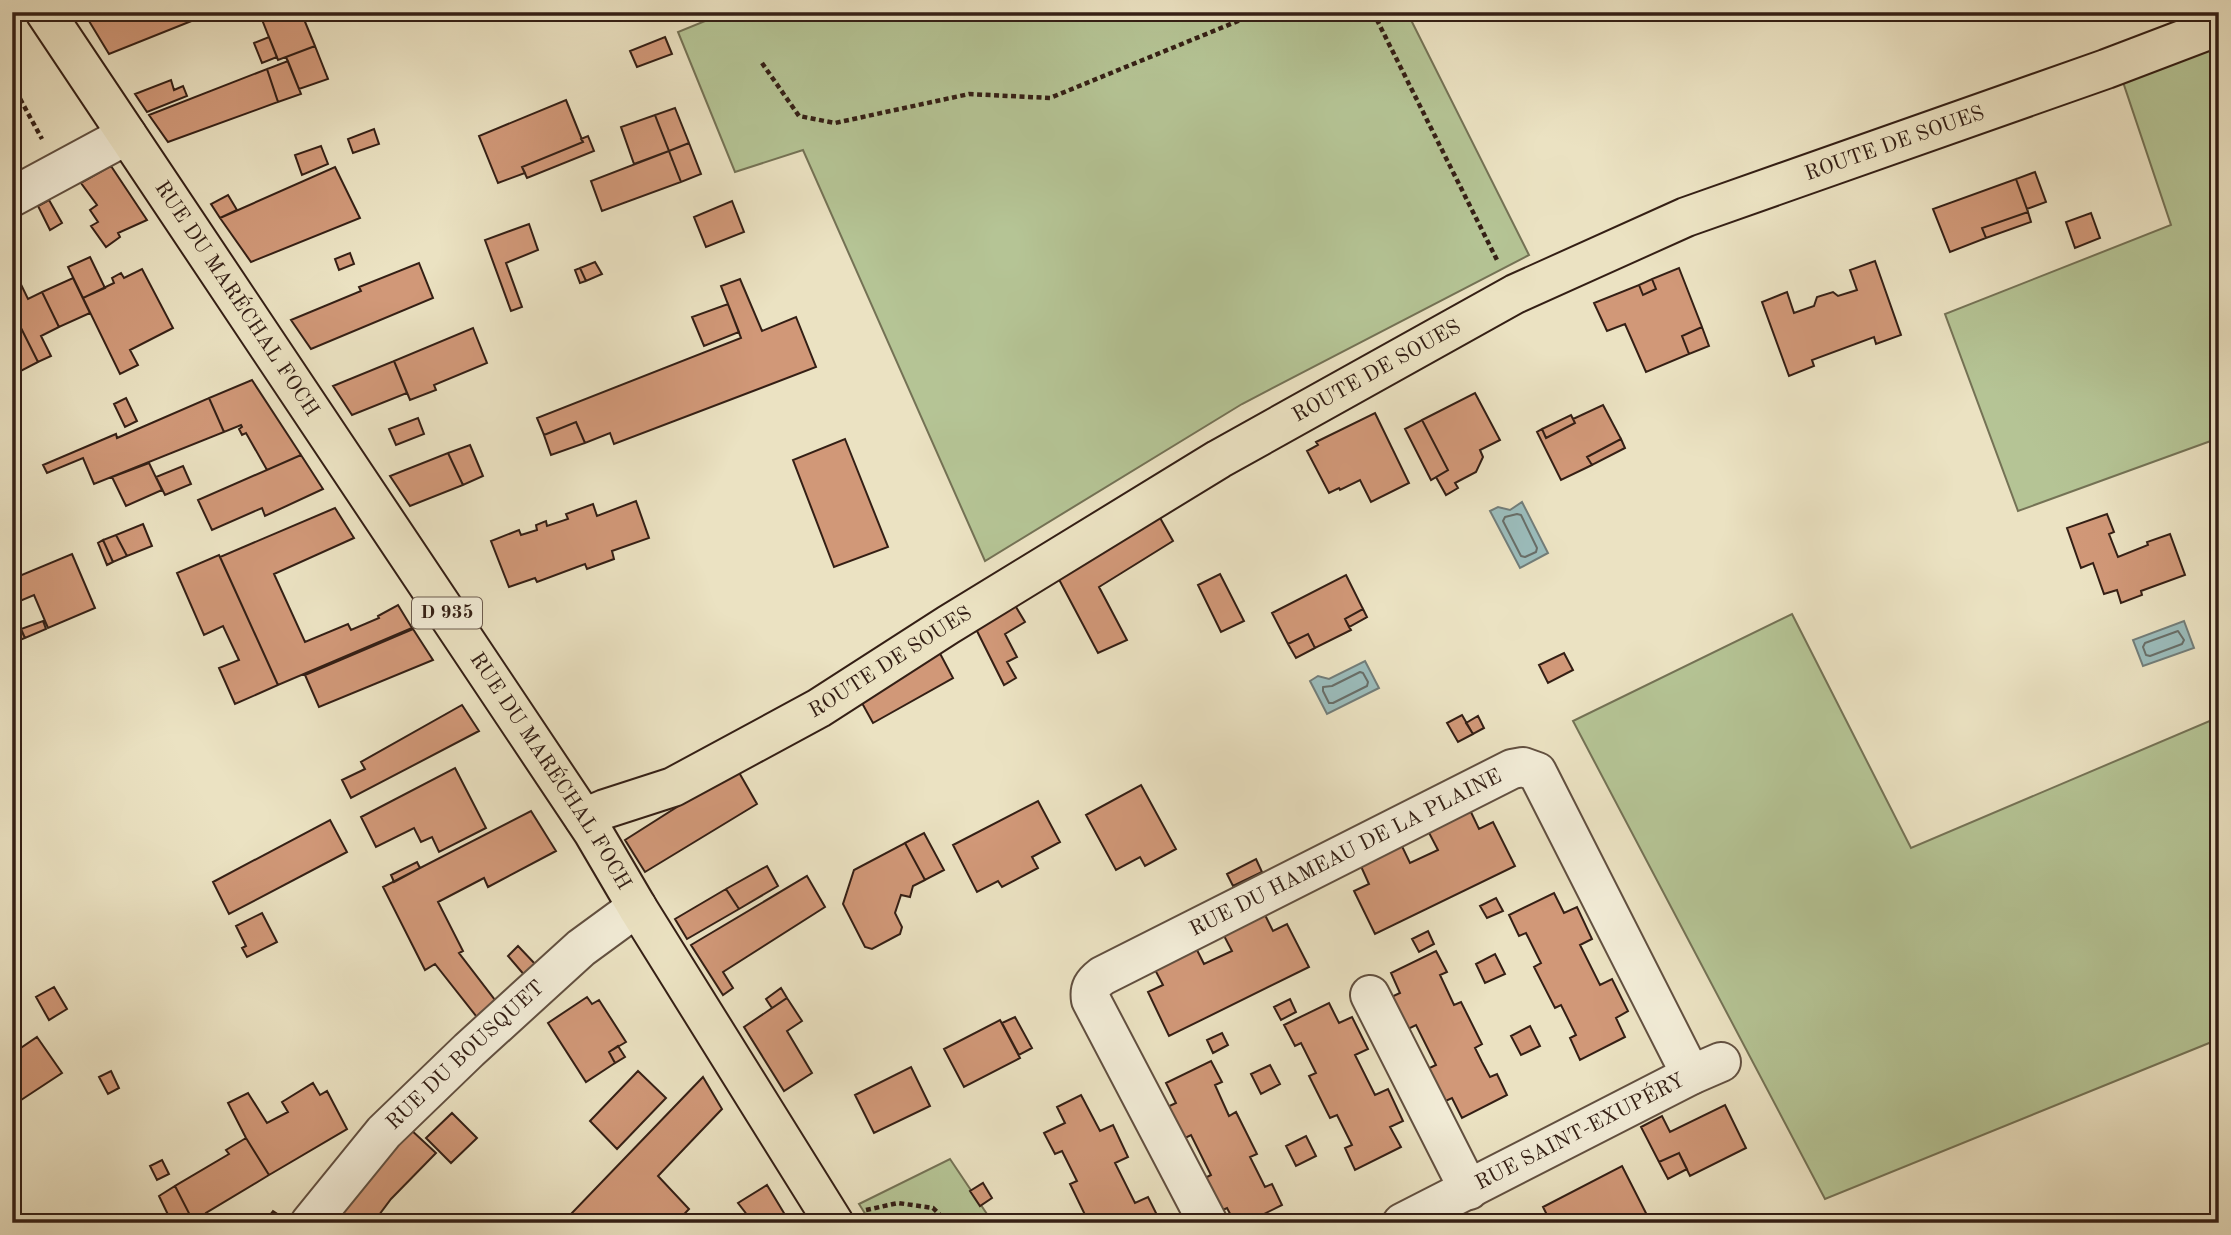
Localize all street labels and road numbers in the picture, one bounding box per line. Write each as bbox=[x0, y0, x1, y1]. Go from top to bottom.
street label: ROUTE DE SOUES bbox=[1802, 102, 1987, 185]
street label: RUE DU MARÉCHAL FOCH bbox=[151, 177, 323, 420]
street label: ROUTE DE SOUES bbox=[1289, 316, 1464, 426]
road number: D 935 bbox=[412, 598, 482, 628]
street label: ROUTE DE SOUES bbox=[805, 603, 975, 722]
street label: RUE DU MARÉCHAL FOCH bbox=[466, 649, 635, 893]
street label: RUE DU HAMEAU DE LA PLAINE bbox=[1186, 766, 1505, 940]
street label: RUE DU BOUSQUET bbox=[382, 977, 548, 1134]
street label: RUE SAINT-EXUPÉRY bbox=[1472, 1070, 1688, 1194]

